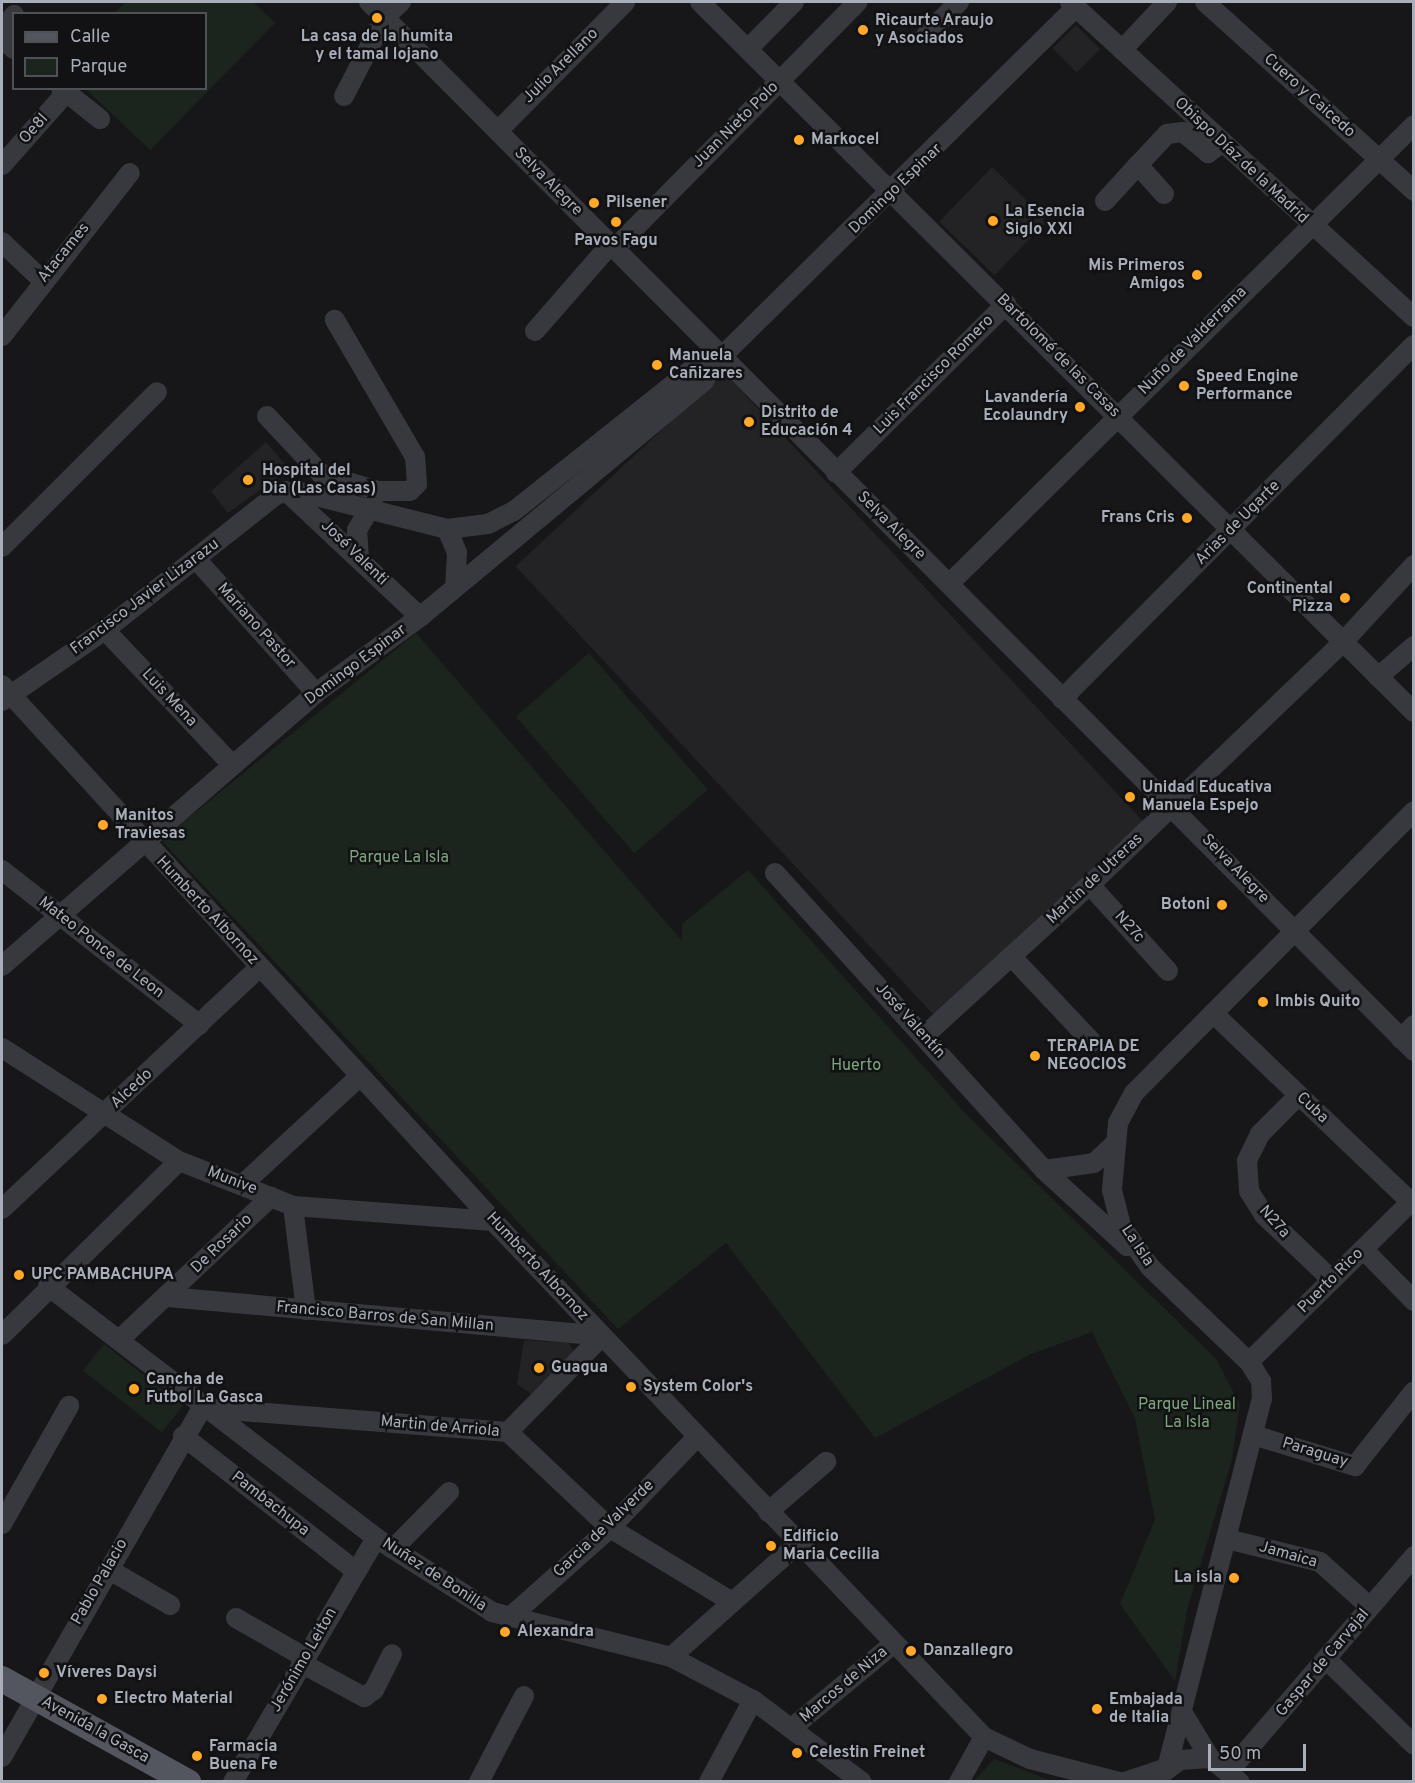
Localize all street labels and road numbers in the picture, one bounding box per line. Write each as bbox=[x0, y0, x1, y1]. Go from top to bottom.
street label: Julio Arellano bbox=[519, 24, 603, 108]
street label: Cuero y Caicedo bbox=[1259, 50, 1359, 142]
street label: Juan Nieto Polo bbox=[689, 78, 783, 172]
street label: Obispo Díaz de la Madrid bbox=[1170, 94, 1312, 228]
street label: Oe8l bbox=[15, 110, 53, 148]
street label: Domingo Espinar bbox=[845, 140, 947, 238]
street label: Selva Alegre bbox=[510, 144, 586, 220]
street label: Atacames bbox=[34, 219, 94, 287]
street label: Nuño de Valderrama bbox=[1135, 283, 1251, 399]
street label: Bartolomé de las Casas bbox=[992, 290, 1124, 422]
street label: Luis Francisco Romero bbox=[870, 311, 998, 439]
street label: Arias de Ugarte bbox=[1192, 477, 1284, 569]
street label: Selva Alegre bbox=[853, 488, 929, 564]
street label: José Valenti bbox=[316, 516, 392, 590]
street label: Francisco Javier Lizarazu bbox=[67, 535, 223, 659]
street label: Mariano Pastor bbox=[213, 579, 299, 673]
street label: Domingo Espinar bbox=[302, 621, 410, 709]
street label: Luis Mena bbox=[137, 665, 201, 731]
street label: Martin de Utreras bbox=[1043, 830, 1147, 928]
street label: Selva Alegre bbox=[1197, 830, 1273, 908]
street label: Humberto Albornoz bbox=[151, 852, 263, 970]
street label: Mateo Ponce de Leon bbox=[34, 893, 168, 1003]
street label: N27c bbox=[1110, 907, 1148, 947]
street label: José Valentín bbox=[871, 979, 949, 1063]
street label: Alcedo bbox=[107, 1065, 157, 1113]
street label: Cuba bbox=[1292, 1088, 1332, 1128]
street label: Munive bbox=[204, 1163, 260, 1199]
street label: N27a bbox=[1254, 1202, 1294, 1242]
street label: Humberto Albornoz bbox=[481, 1208, 593, 1326]
street label: De Rosario bbox=[188, 1210, 256, 1278]
street label: La Isla bbox=[1116, 1222, 1158, 1270]
street label: Puerto Rico bbox=[1294, 1244, 1368, 1318]
street label: Francisco Barros de San Millan bbox=[275, 1298, 495, 1336]
street label: Martin de Arriola bbox=[379, 1412, 501, 1442]
street label: Paraguay bbox=[1280, 1434, 1350, 1472]
street label: Pambachupa bbox=[227, 1468, 313, 1540]
street label: Garcia de Valverde bbox=[549, 1476, 659, 1582]
street label: Nuñez de Bonilla bbox=[378, 1534, 490, 1616]
street label: Pablo Palacio bbox=[68, 1536, 132, 1628]
street label: Jamaica bbox=[1257, 1538, 1319, 1572]
street label: Jerónimo Leiton bbox=[266, 1604, 342, 1716]
street label: Gaspar de Carvajal bbox=[1272, 1605, 1374, 1721]
street label: Marcos de Niza bbox=[796, 1643, 892, 1727]
street label: Avenida la Gasca bbox=[38, 1692, 152, 1768]

